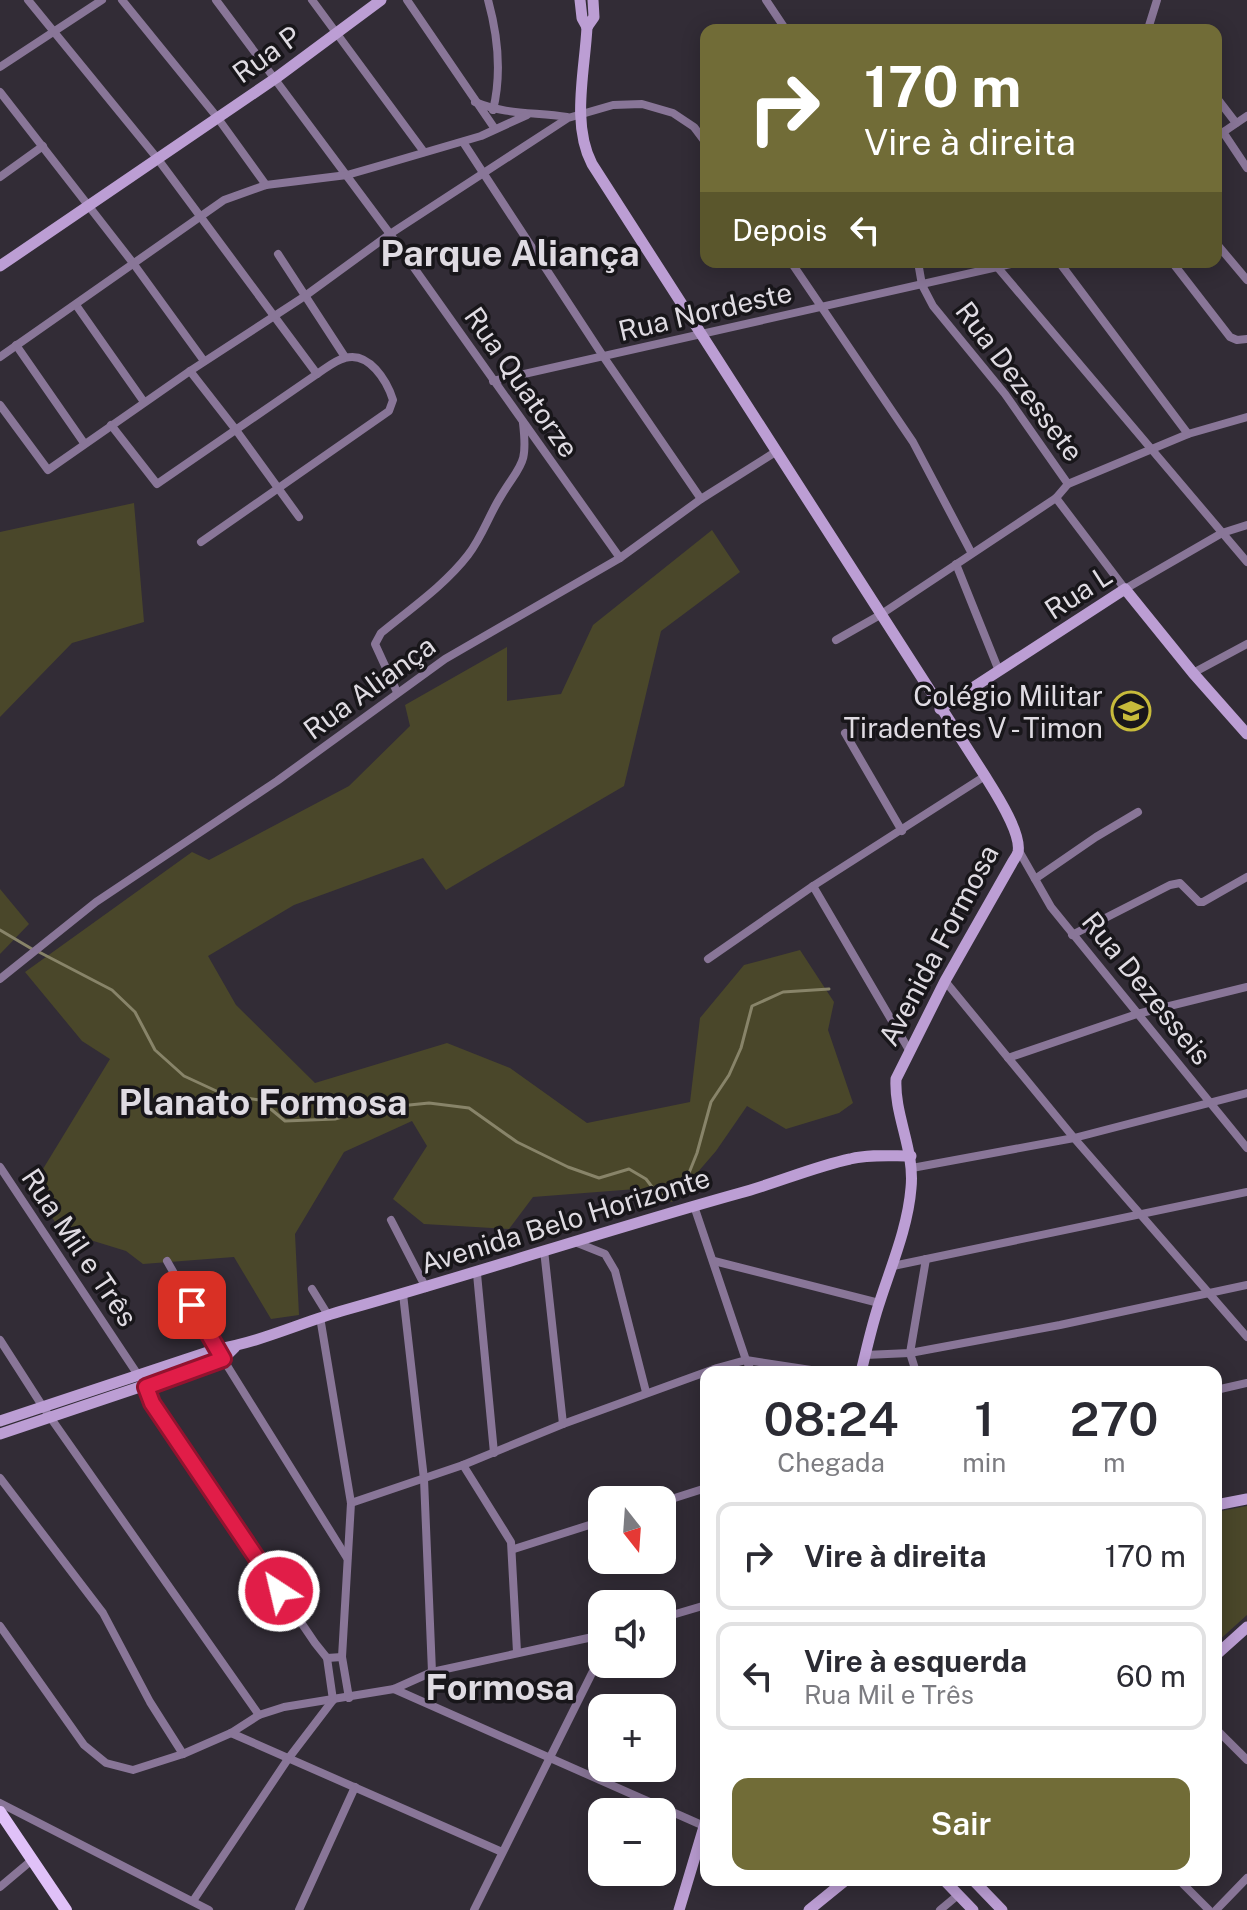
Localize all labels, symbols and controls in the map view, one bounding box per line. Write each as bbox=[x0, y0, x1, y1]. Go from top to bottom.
street label: Rua P bbox=[226, 18, 306, 89]
text: 170 m bbox=[864, 54, 1021, 120]
icon: right bbox=[732, 56, 836, 160]
text: Vire à direita bbox=[864, 121, 1076, 163]
icon: left bbox=[843, 208, 887, 252]
text: Depois bbox=[732, 212, 827, 248]
district label: Parque Aliança bbox=[380, 232, 640, 274]
street label: Rua Nordeste bbox=[615, 275, 795, 347]
street label: Rua Dezessete bbox=[949, 295, 1091, 467]
street label: Rua Quatorze bbox=[458, 300, 586, 464]
street label: Rua L bbox=[1038, 558, 1118, 626]
street label: Rua Aliança bbox=[297, 628, 441, 746]
place label: Colégio Militar Tiradentes V - Timon bbox=[843, 679, 1103, 744]
school or university icon: Colégio Militar Tiradentes V - Timon bbox=[1110, 690, 1152, 732]
street label: Avenida Formosa bbox=[871, 839, 1005, 1051]
street label: Rua Dezesseis bbox=[1075, 905, 1219, 1071]
district label: Planato Formosa bbox=[119, 1081, 407, 1123]
street label: Avenida Belo Horizonte bbox=[416, 1160, 714, 1280]
street label: Rua Mil e Três bbox=[15, 1162, 145, 1332]
pin bbox=[158, 1271, 226, 1339]
icon: arrive bbox=[170, 1283, 214, 1327]
text: 08:24 bbox=[764, 1390, 899, 1447]
text: 1 bbox=[974, 1390, 994, 1447]
text: 270 bbox=[1070, 1390, 1158, 1447]
text: Chegada bbox=[777, 1447, 885, 1478]
text: min bbox=[962, 1447, 1006, 1478]
text: m bbox=[1103, 1447, 1125, 1478]
north arrow bbox=[588, 1486, 676, 1574]
map controls bbox=[588, 1486, 676, 1886]
icon: right bbox=[736, 1534, 780, 1578]
text: Vire à direita bbox=[804, 1538, 987, 1574]
text: 170 m bbox=[1105, 1538, 1186, 1574]
position arrow bbox=[237, 1549, 321, 1633]
button: sound bbox=[588, 1590, 676, 1678]
text: Vire à esquerda bbox=[804, 1643, 1027, 1679]
icon: left bbox=[736, 1654, 780, 1698]
text: 60 m bbox=[1116, 1658, 1186, 1694]
district label: Formosa bbox=[425, 1666, 575, 1708]
text: Rua Mil e Três bbox=[804, 1679, 974, 1710]
button: + bbox=[588, 1694, 676, 1782]
button: Sair bbox=[732, 1778, 1190, 1870]
button: − bbox=[588, 1798, 676, 1886]

